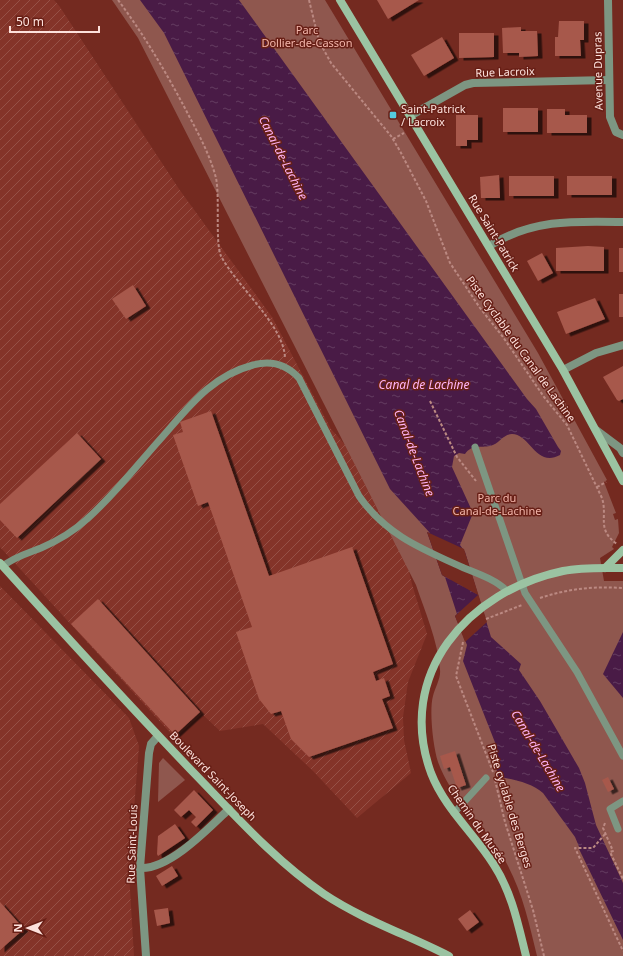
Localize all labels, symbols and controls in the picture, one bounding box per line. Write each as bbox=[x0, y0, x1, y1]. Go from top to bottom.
scale bar bbox=[10, 8, 99, 34]
text: 50 m bbox=[16, 13, 44, 30]
park label: Parc Dollier-de-Casson bbox=[261, 22, 353, 50]
street label: Avenue Dupras bbox=[589, 31, 606, 111]
street label: Rue Lacroix bbox=[475, 63, 535, 80]
place label: Saint-Patrick / Lacroix bbox=[401, 101, 466, 129]
marker: Saint-Patrick / Lacroix bbox=[388, 110, 398, 120]
water label: Canal-de-Lachine bbox=[255, 113, 312, 203]
street label: Rue Saint-Patrick bbox=[465, 191, 523, 274]
street label: Piste Cyclable du Canal de Lachine bbox=[463, 273, 580, 425]
water label: Canal de Lachine bbox=[379, 376, 469, 393]
water label: Canal-de-Lachine bbox=[390, 407, 439, 499]
park label: Parc du Canal-de-Lachine bbox=[453, 490, 541, 518]
water label: Canal-de-Lachine bbox=[507, 707, 569, 795]
street label: Boulevard Saint-Joseph bbox=[167, 728, 260, 824]
street label: Piste cyclable des Berges bbox=[484, 742, 536, 870]
street label: Chemin du Musée bbox=[444, 781, 510, 866]
street label: Rue Saint-Louis bbox=[123, 804, 140, 884]
north arrow bbox=[8, 908, 48, 948]
text: N bbox=[10, 924, 25, 932]

